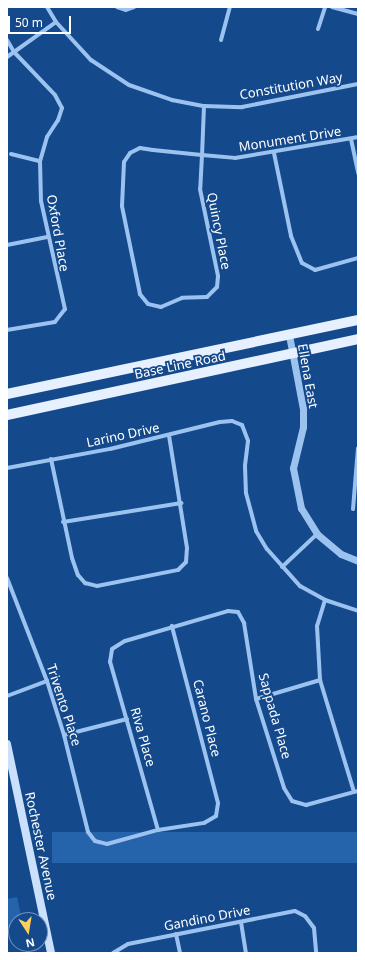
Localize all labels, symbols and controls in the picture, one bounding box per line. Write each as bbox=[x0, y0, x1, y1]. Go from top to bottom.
scale bar bbox=[10, 8, 73, 34]
text: 50 m bbox=[15, 14, 43, 31]
street label: Constitution Way bbox=[238, 69, 344, 103]
street label: Monument Drive bbox=[238, 123, 342, 155]
street label: Quincy Place bbox=[204, 191, 234, 271]
street label: Oxford Place bbox=[44, 193, 72, 273]
street label: Ellena East bbox=[295, 342, 321, 410]
street label: Base Line Road bbox=[133, 348, 227, 382]
street label: Larino Drive bbox=[85, 420, 161, 450]
street label: Trivento Place bbox=[43, 662, 85, 748]
street label: Sappada Place bbox=[255, 671, 295, 761]
street label: Carano Place bbox=[190, 678, 224, 758]
street label: Riva Place bbox=[127, 706, 159, 768]
street label: Rochester Avenue bbox=[22, 790, 60, 902]
street label: Gandino Drive bbox=[163, 902, 251, 934]
north arrow bbox=[8, 912, 48, 952]
text: N bbox=[24, 935, 36, 952]

